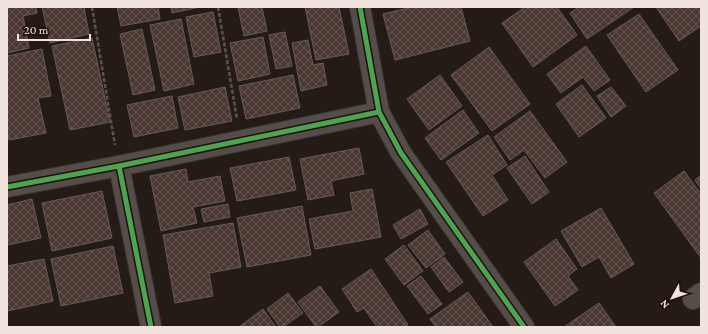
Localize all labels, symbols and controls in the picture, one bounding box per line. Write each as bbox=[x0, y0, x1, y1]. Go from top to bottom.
scale bar bbox=[18, 16, 90, 42]
text: 20 m bbox=[24, 23, 49, 37]
north arrow bbox=[652, 278, 692, 318]
text: N bbox=[657, 297, 671, 311]

